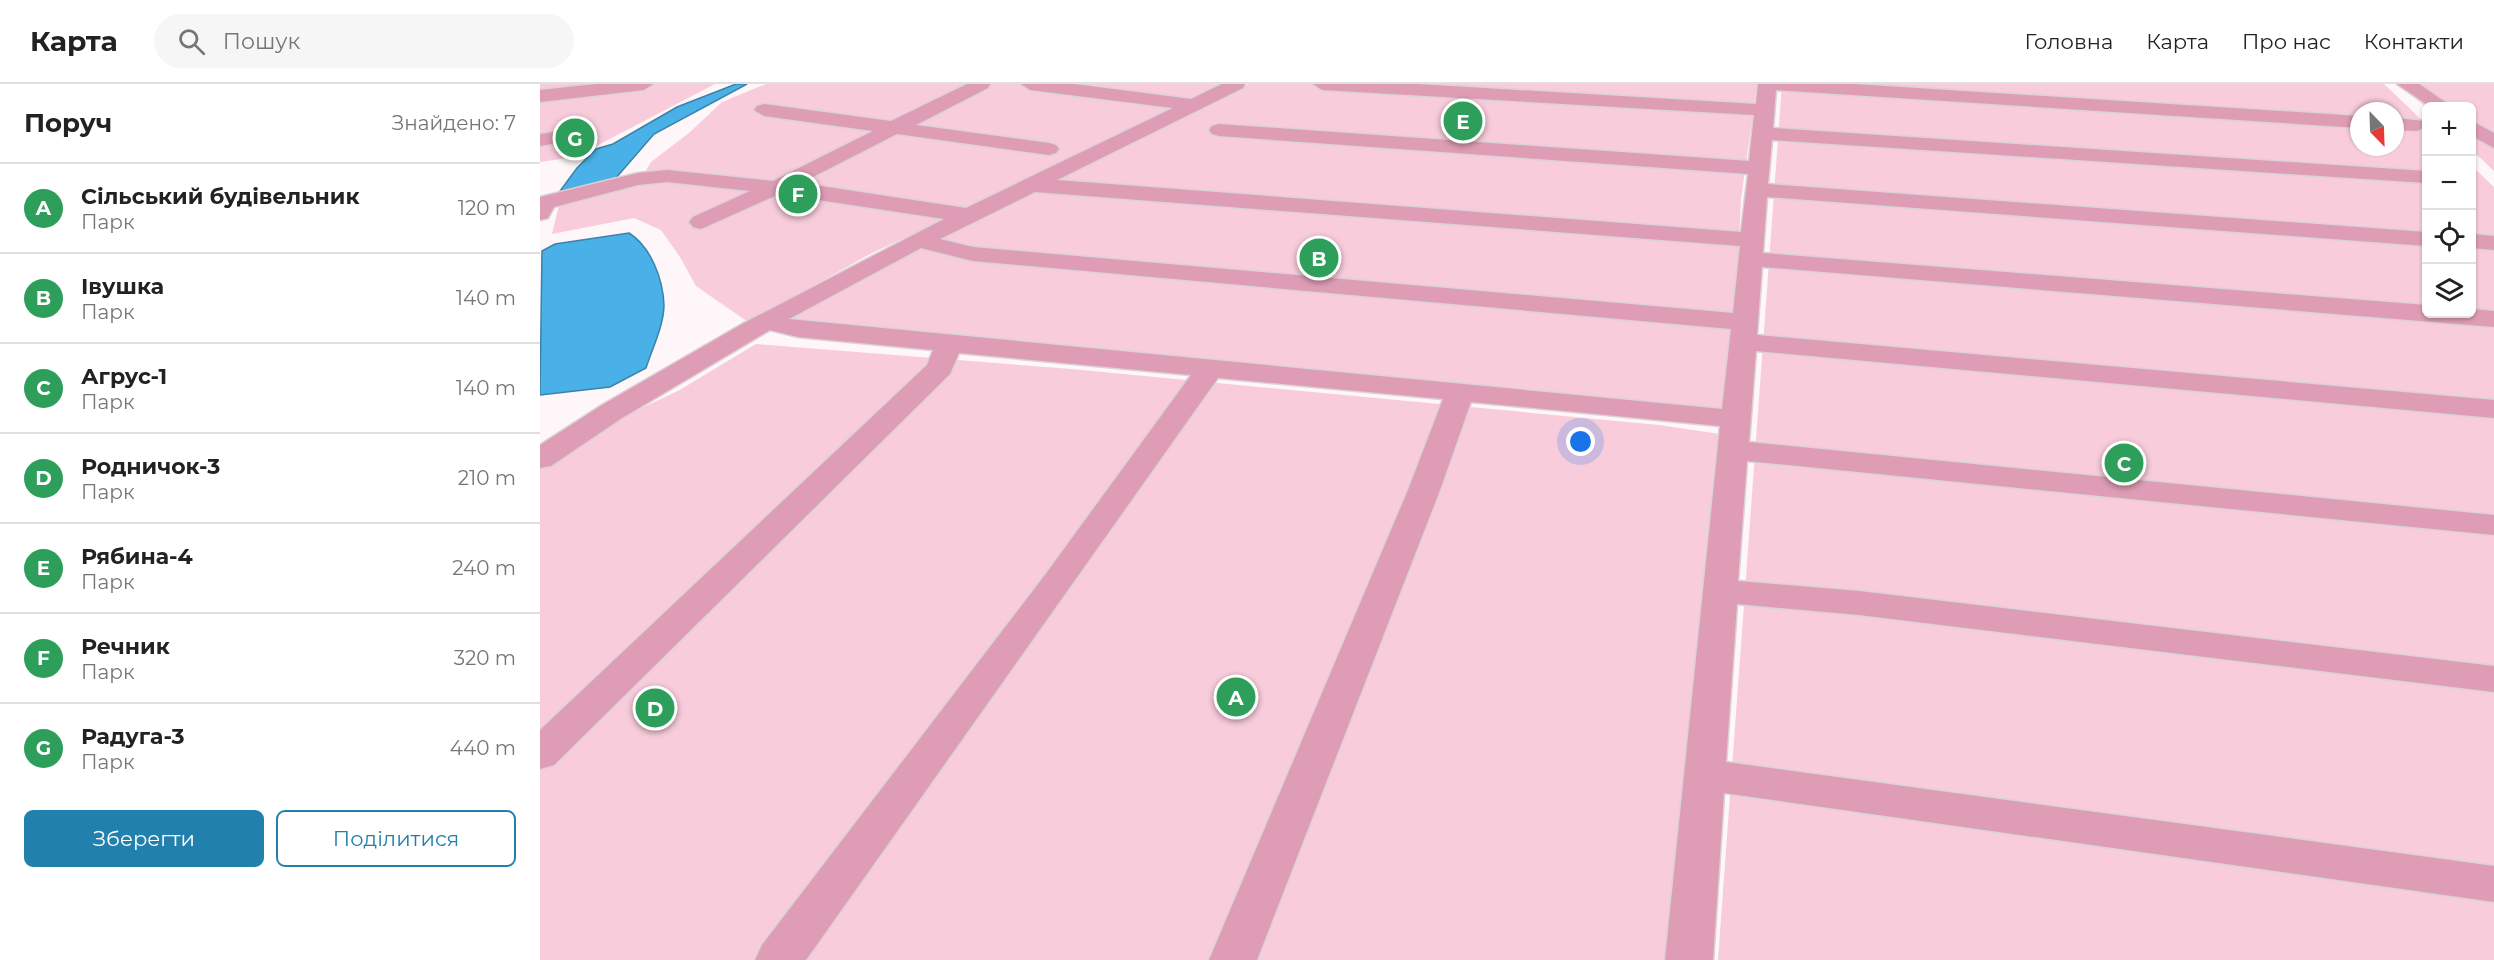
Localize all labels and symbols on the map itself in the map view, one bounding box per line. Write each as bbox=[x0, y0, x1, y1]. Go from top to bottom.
pin: E bbox=[1444, 99, 1482, 144]
north arrow bbox=[2350, 102, 2404, 156]
pin: G bbox=[555, 116, 594, 160]
pin: F bbox=[778, 172, 818, 216]
pin: B bbox=[1300, 236, 1338, 280]
your location bbox=[1566, 427, 1595, 456]
pin: C bbox=[2104, 440, 2144, 485]
pin: A bbox=[1216, 674, 1256, 720]
pin: D bbox=[636, 686, 674, 730]

